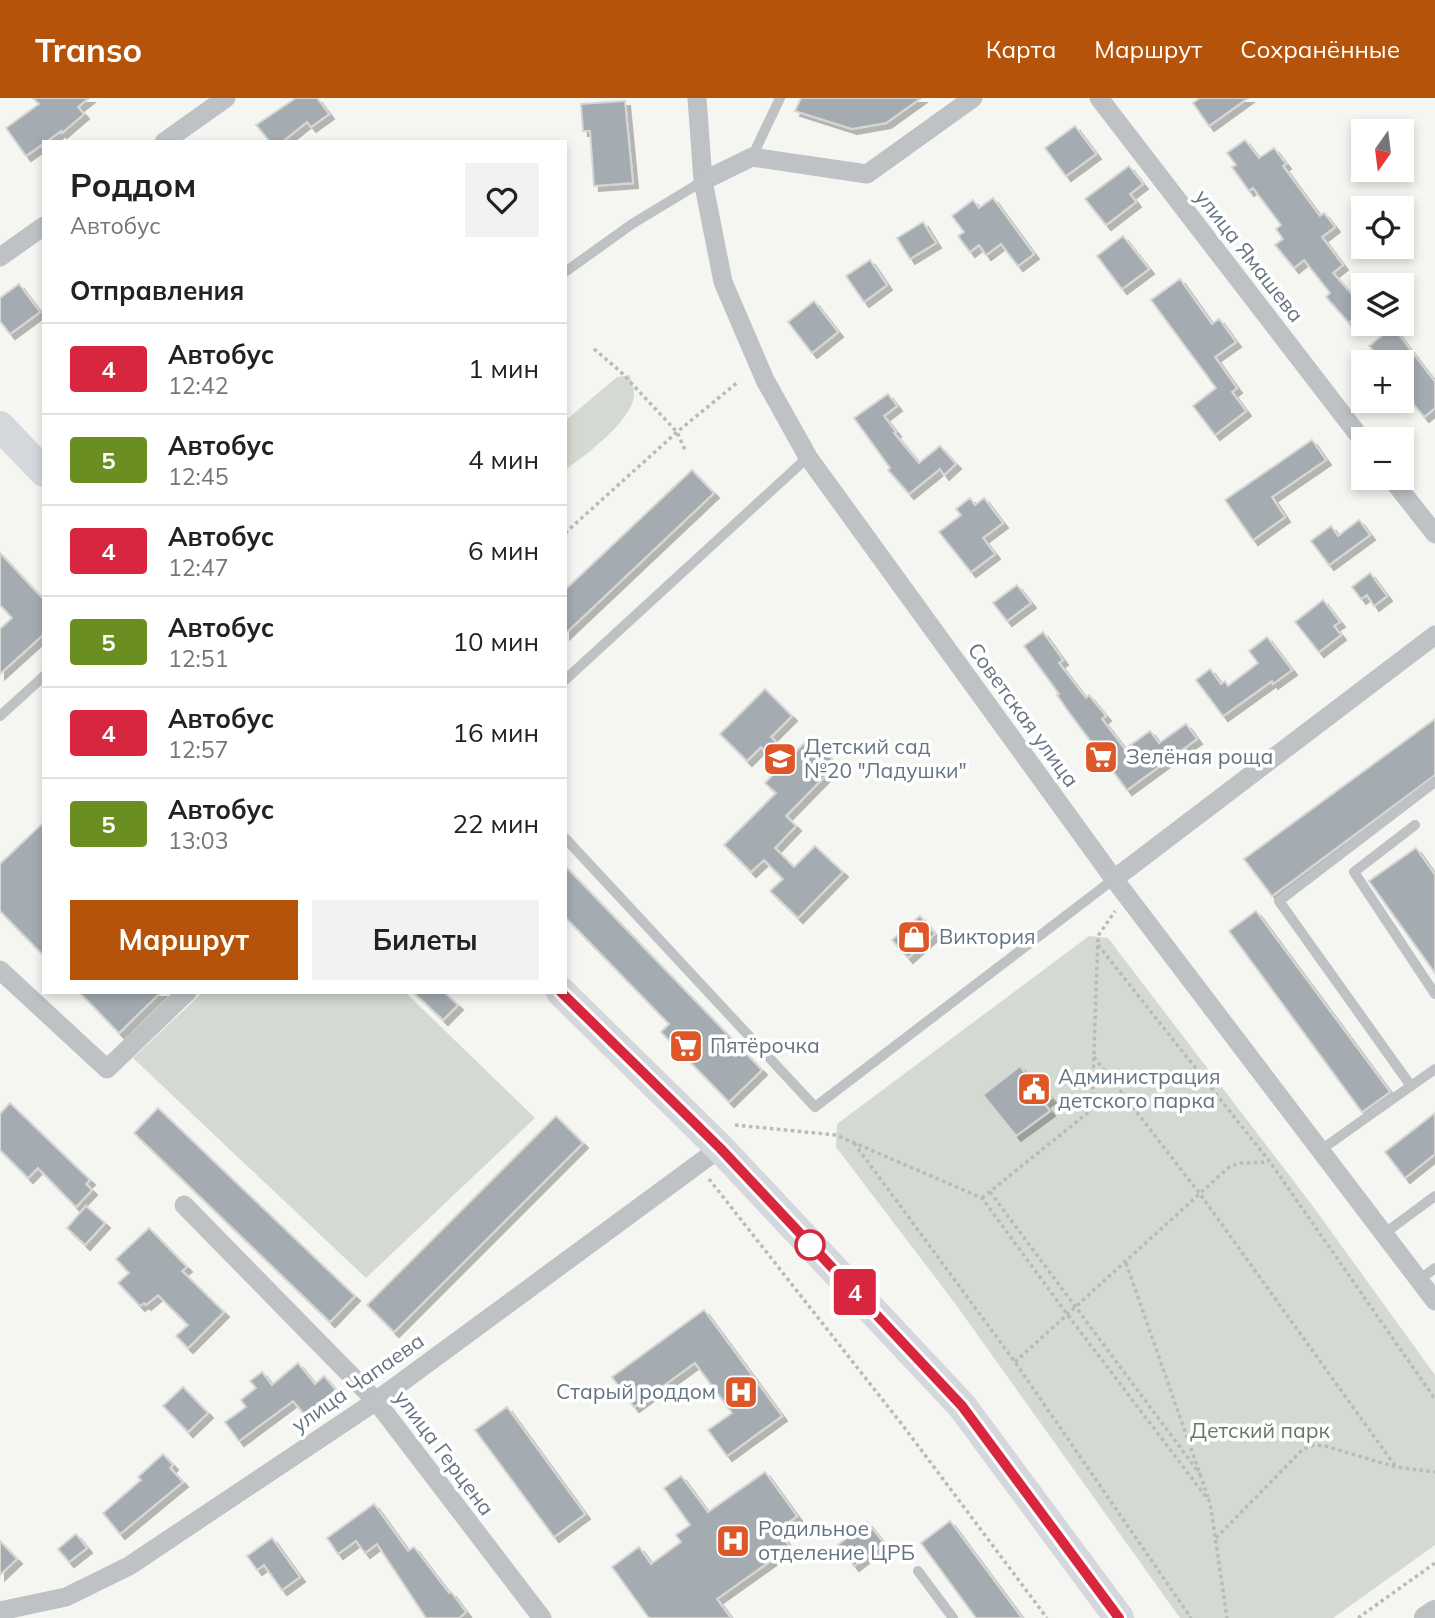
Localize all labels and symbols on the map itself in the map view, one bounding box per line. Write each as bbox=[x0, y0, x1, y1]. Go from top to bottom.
north arrow bbox=[1351, 119, 1414, 182]
street label: улица Ямашева bbox=[1190, 184, 1310, 327]
street label: Советская улица bbox=[963, 637, 1085, 792]
place label: Детский сад №20 "Ладушки" bbox=[804, 733, 967, 783]
supermarket icon: Зелёная роща bbox=[1082, 738, 1120, 776]
school or university icon: Детский сад №20 "Ладушки" bbox=[761, 740, 799, 778]
place label: Зелёная роща bbox=[1126, 743, 1273, 769]
shop icon: Виктория bbox=[895, 918, 933, 956]
place label: Виктория bbox=[939, 923, 1036, 949]
supermarket icon: Пятёрочка bbox=[667, 1027, 705, 1065]
place label: Пятёрочка bbox=[710, 1032, 820, 1058]
place label: Администрация детского парка bbox=[1058, 1063, 1221, 1113]
public building icon: Администрация детского парка bbox=[1015, 1070, 1053, 1108]
unlabelled marker bbox=[795, 1230, 825, 1260]
line badge: 4 bbox=[832, 1269, 878, 1315]
street label: улица Чапаева bbox=[286, 1327, 429, 1437]
hospital icon: Старый роддом bbox=[722, 1373, 760, 1411]
place label: Старый роддом bbox=[556, 1378, 716, 1404]
street label: улица Герцена bbox=[389, 1385, 500, 1520]
park label: Детский парк bbox=[1190, 1417, 1331, 1443]
place label: Родильное отделение ЦРБ bbox=[758, 1515, 915, 1565]
hospital icon: Родильное отделение ЦРБ bbox=[714, 1522, 752, 1560]

